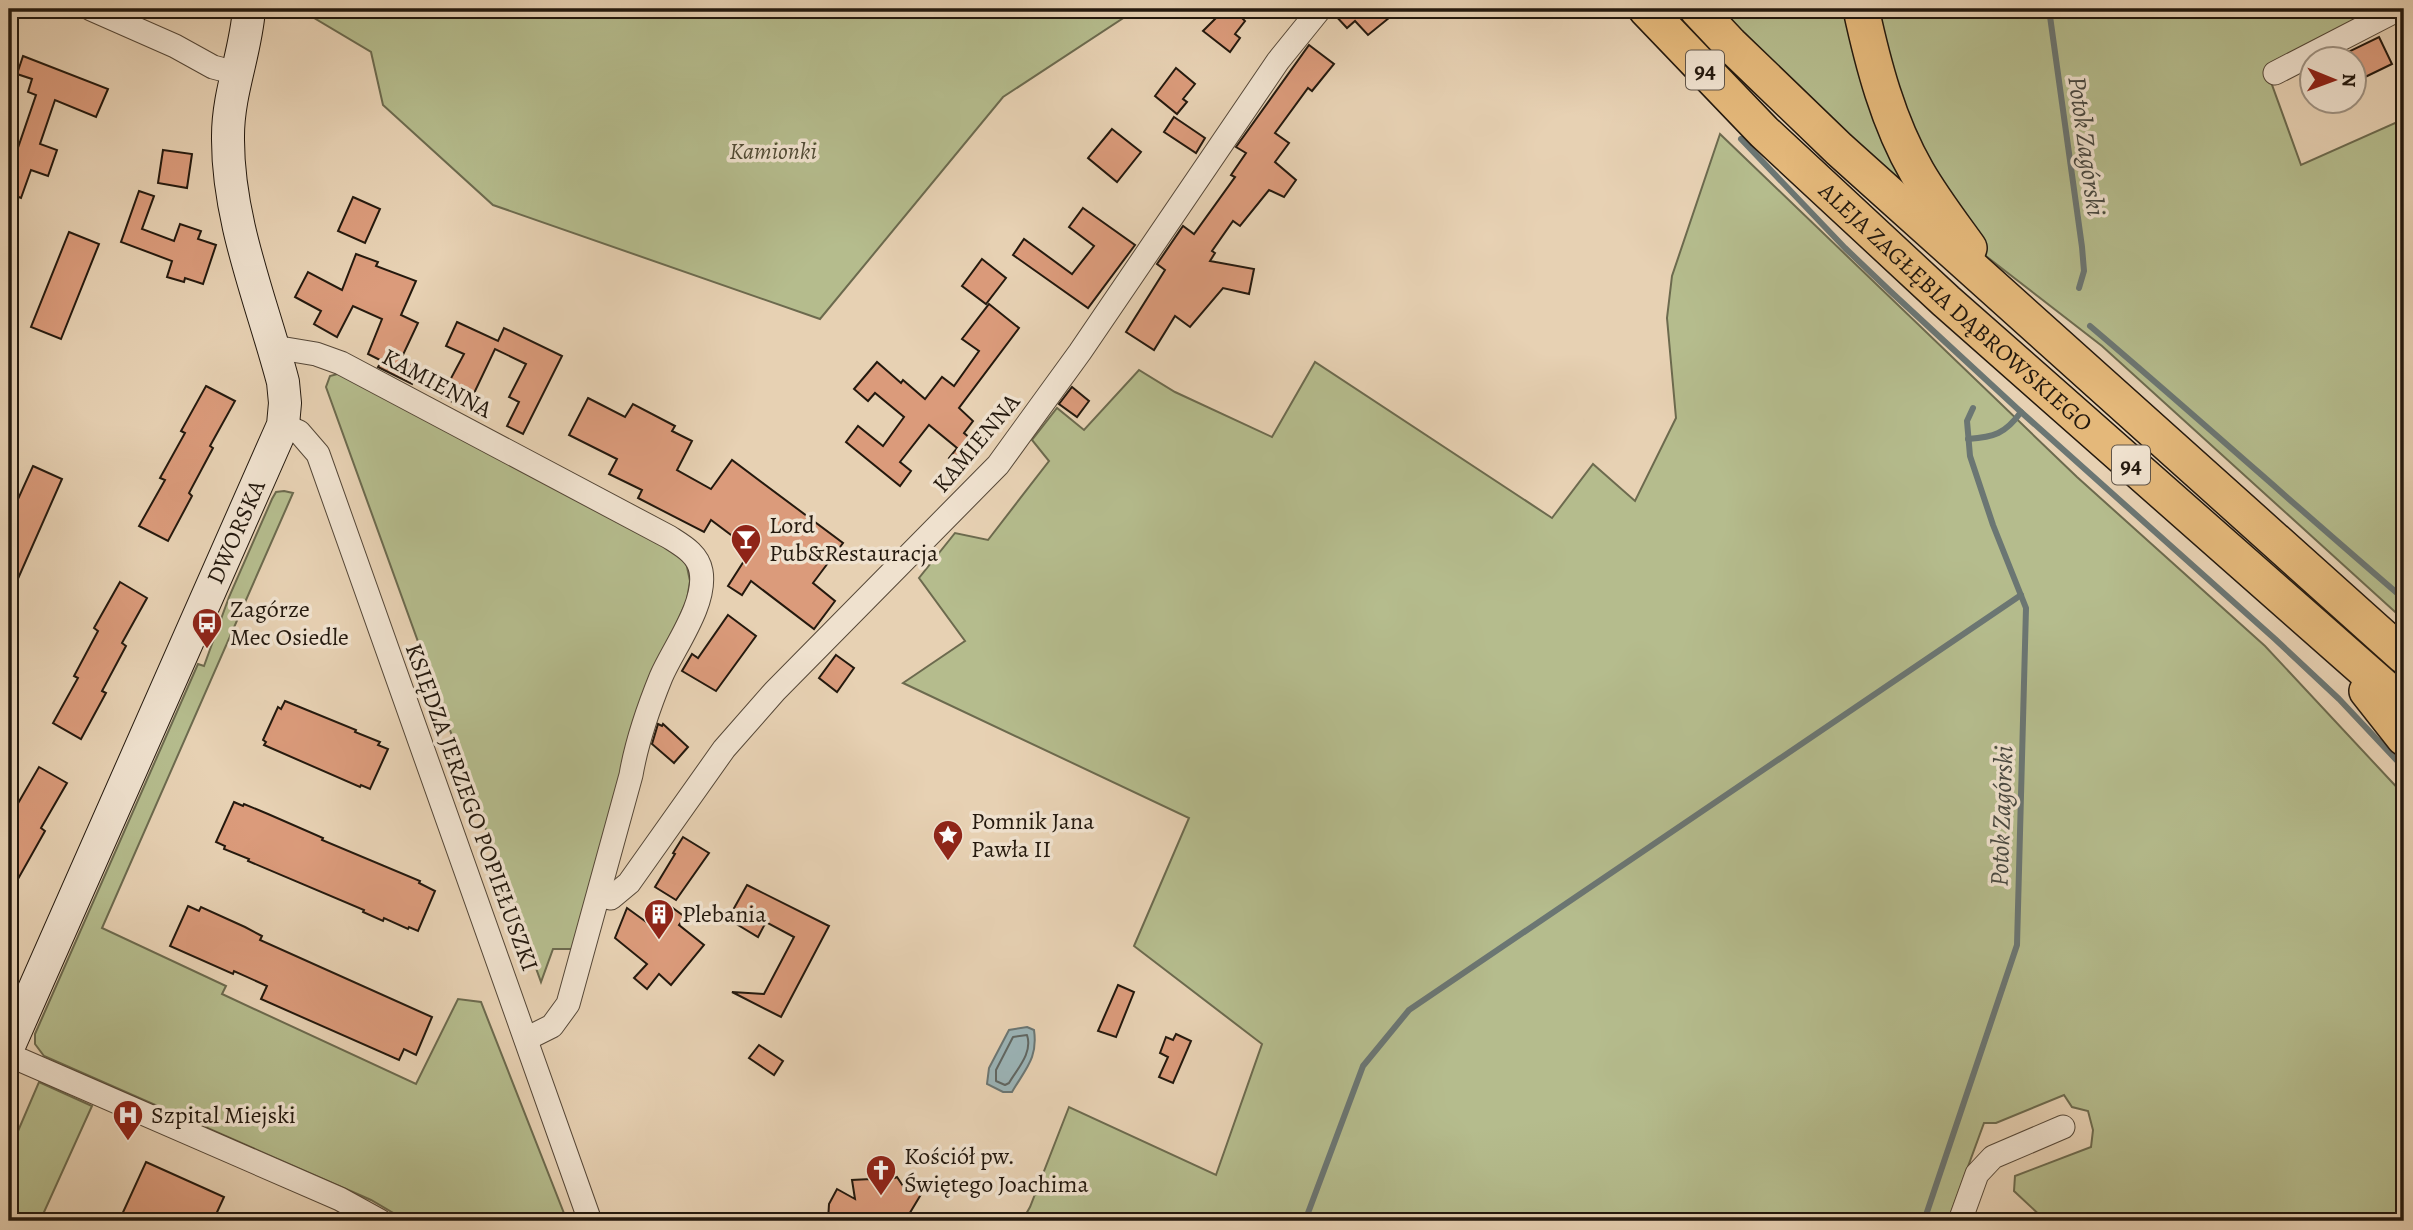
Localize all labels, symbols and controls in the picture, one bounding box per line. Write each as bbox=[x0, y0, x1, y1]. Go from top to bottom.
north arrow bbox=[2298, 46, 2368, 116]
road number: 94 bbox=[1686, 50, 1724, 90]
text: N bbox=[2336, 73, 2362, 88]
water label: Potok Zagórski bbox=[2059, 74, 2114, 218]
park label: Kamionki bbox=[729, 135, 817, 167]
street label: ALEJA ZAGŁĘBIA DĄBROWSKIEGO bbox=[1811, 174, 2099, 439]
street label: KAMIENNA bbox=[376, 341, 498, 426]
street label: KAMIENNA bbox=[925, 386, 1028, 499]
road number: 94 bbox=[2112, 446, 2150, 485]
street label: DWORSKA bbox=[199, 474, 273, 589]
place label: Lord Pub&Restauracja bbox=[769, 509, 939, 569]
bar icon: Lord Pub&Restauracja bbox=[729, 522, 763, 566]
place label: Zagórze Mec Osiedle bbox=[230, 593, 349, 653]
bus stop icon: Zagórze Mec Osiedle bbox=[190, 606, 224, 650]
street label: KSIĘDZA JERZEGO POPIEŁUSZKI bbox=[398, 639, 546, 975]
water label: Potok Zagórski bbox=[1982, 745, 2021, 887]
place label: Pomnik Jana Pawła II bbox=[971, 805, 1095, 865]
place icon: Pomnik Jana Pawła II bbox=[931, 818, 965, 862]
building icon: Plebania bbox=[642, 897, 676, 941]
place label: Plebania bbox=[682, 898, 767, 930]
hospital icon: Szpital Miejski bbox=[111, 1098, 145, 1142]
place label: Szpital Miejski bbox=[151, 1099, 296, 1131]
place label: Kościół pw. Świętego Joachima bbox=[904, 1140, 1090, 1200]
church icon: Kościół pw. Świętego Joachima bbox=[864, 1153, 898, 1197]

